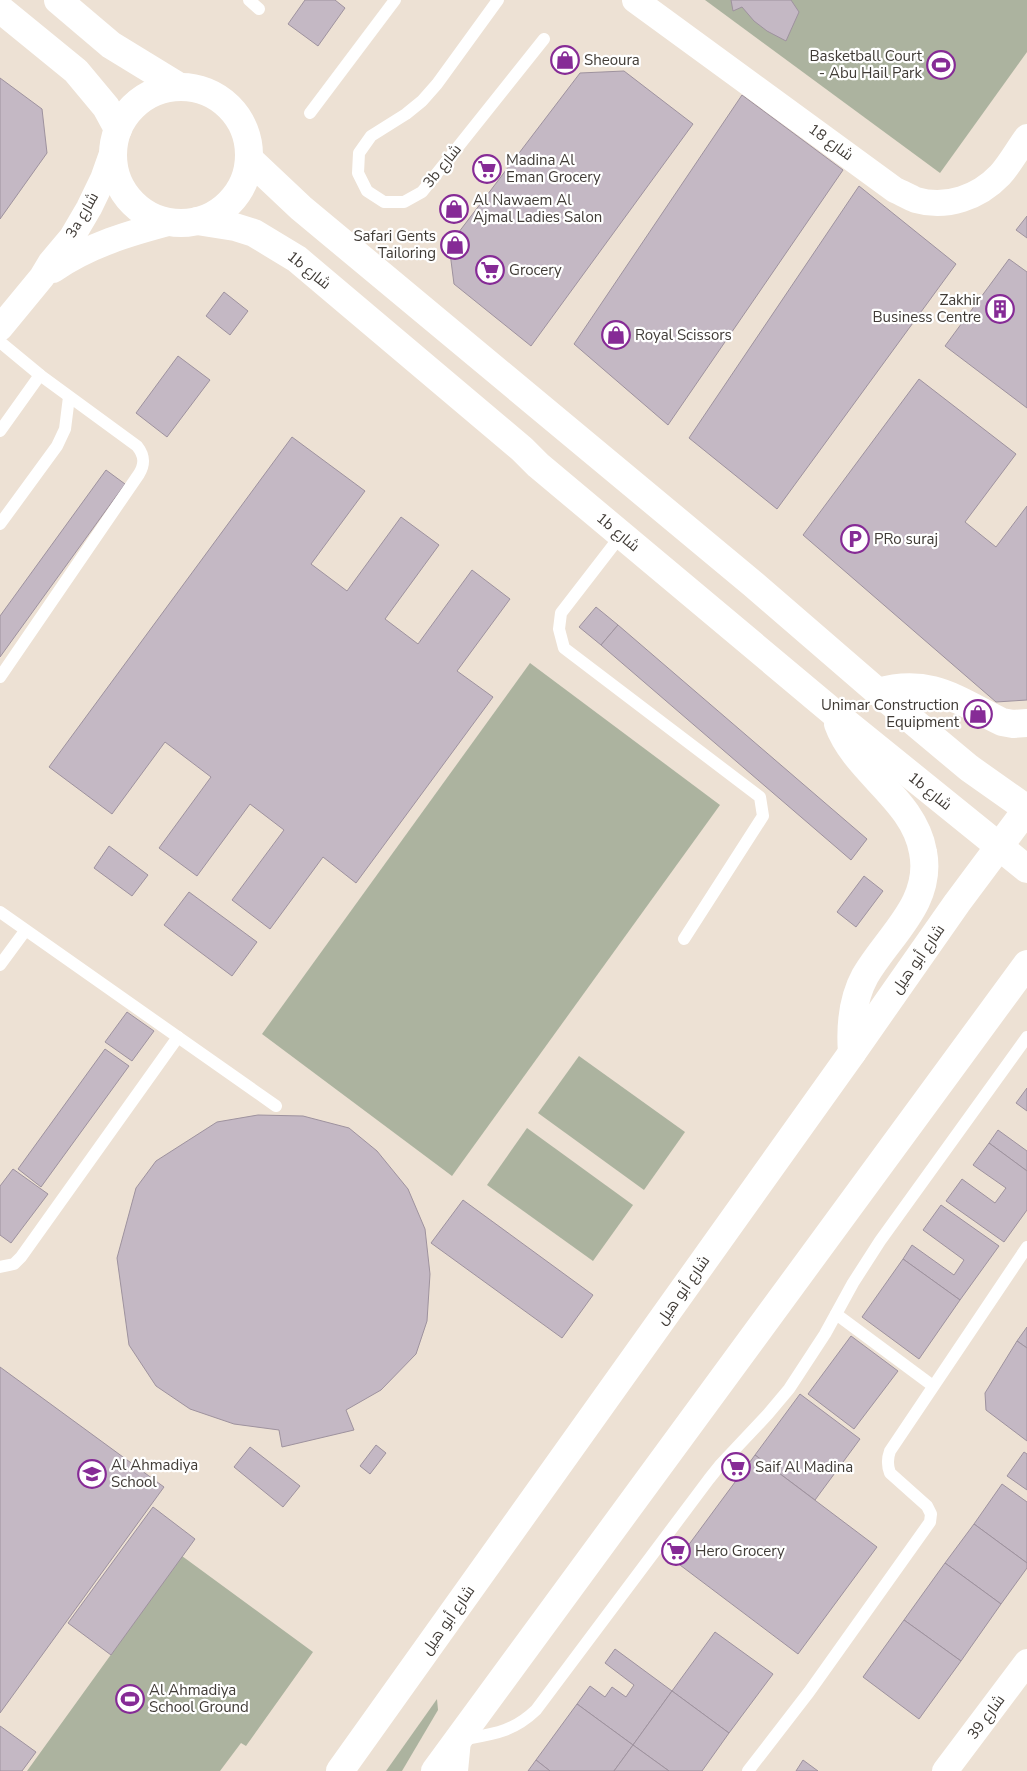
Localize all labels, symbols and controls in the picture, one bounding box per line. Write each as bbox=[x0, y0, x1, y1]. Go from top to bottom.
shop icon: Sheoura bbox=[550, 45, 580, 75]
place label: Basketball Court - Abu Hail Park bbox=[809, 46, 923, 83]
place label: Sheoura bbox=[584, 50, 640, 70]
sports icon: Basketball Court - Abu Hail Park bbox=[926, 50, 956, 80]
street label: شارع 18 bbox=[804, 119, 857, 166]
street label: 3b شارع bbox=[418, 140, 466, 193]
place label: Madina Al Eman Grocery bbox=[506, 150, 601, 187]
supermarket icon: Madina Al Eman Grocery bbox=[472, 154, 502, 184]
street label: 3a شارع bbox=[61, 188, 104, 242]
place label: Al Nawaem Al Ajmal Ladies Salon bbox=[473, 190, 602, 227]
shop icon: Al Nawaem Al Ajmal Ladies Salon bbox=[439, 194, 469, 224]
place label: Safari Gents Tailoring bbox=[353, 226, 436, 263]
shop icon: Safari Gents Tailoring bbox=[440, 230, 470, 260]
street label: 1b شارع bbox=[282, 246, 335, 294]
supermarket icon: Grocery bbox=[475, 255, 505, 285]
place label: Grocery bbox=[509, 260, 562, 280]
place label: Zakhir Business Centre bbox=[872, 290, 982, 327]
building icon: Zakhir Business Centre bbox=[985, 294, 1015, 324]
shop icon: Royal Scissors bbox=[601, 320, 631, 350]
place label: Royal Scissors bbox=[635, 325, 732, 345]
street label: 1b شارع bbox=[592, 508, 644, 557]
parking icon: PRo suraj bbox=[840, 524, 870, 554]
place label: PRo suraj bbox=[874, 529, 938, 549]
place label: Unimar Construction Equipment bbox=[821, 695, 960, 732]
shop icon: Unimar Construction Equipment bbox=[963, 699, 993, 729]
street label: 1b شارع bbox=[903, 767, 956, 815]
street label: شارع أبو هيل bbox=[887, 920, 950, 998]
street label: شارع أبو هيل bbox=[652, 1251, 715, 1329]
supermarket icon: Saif Al Madina bbox=[721, 1452, 751, 1482]
place label: Al Ahmadiya School bbox=[111, 1455, 198, 1492]
place label: Saif Al Madina bbox=[755, 1457, 853, 1477]
school or university icon: Al Ahmadiya School bbox=[77, 1459, 107, 1489]
supermarket icon: Hero Grocery bbox=[661, 1536, 691, 1566]
place label: Hero Grocery bbox=[695, 1541, 785, 1561]
street label: شارع أبو هيل bbox=[417, 1581, 480, 1659]
place label: Al Ahmadiya School Ground bbox=[149, 1680, 249, 1717]
sports icon: Al Ahmadiya School Ground bbox=[115, 1684, 145, 1714]
street label: شارع 39 bbox=[963, 1691, 1010, 1744]

